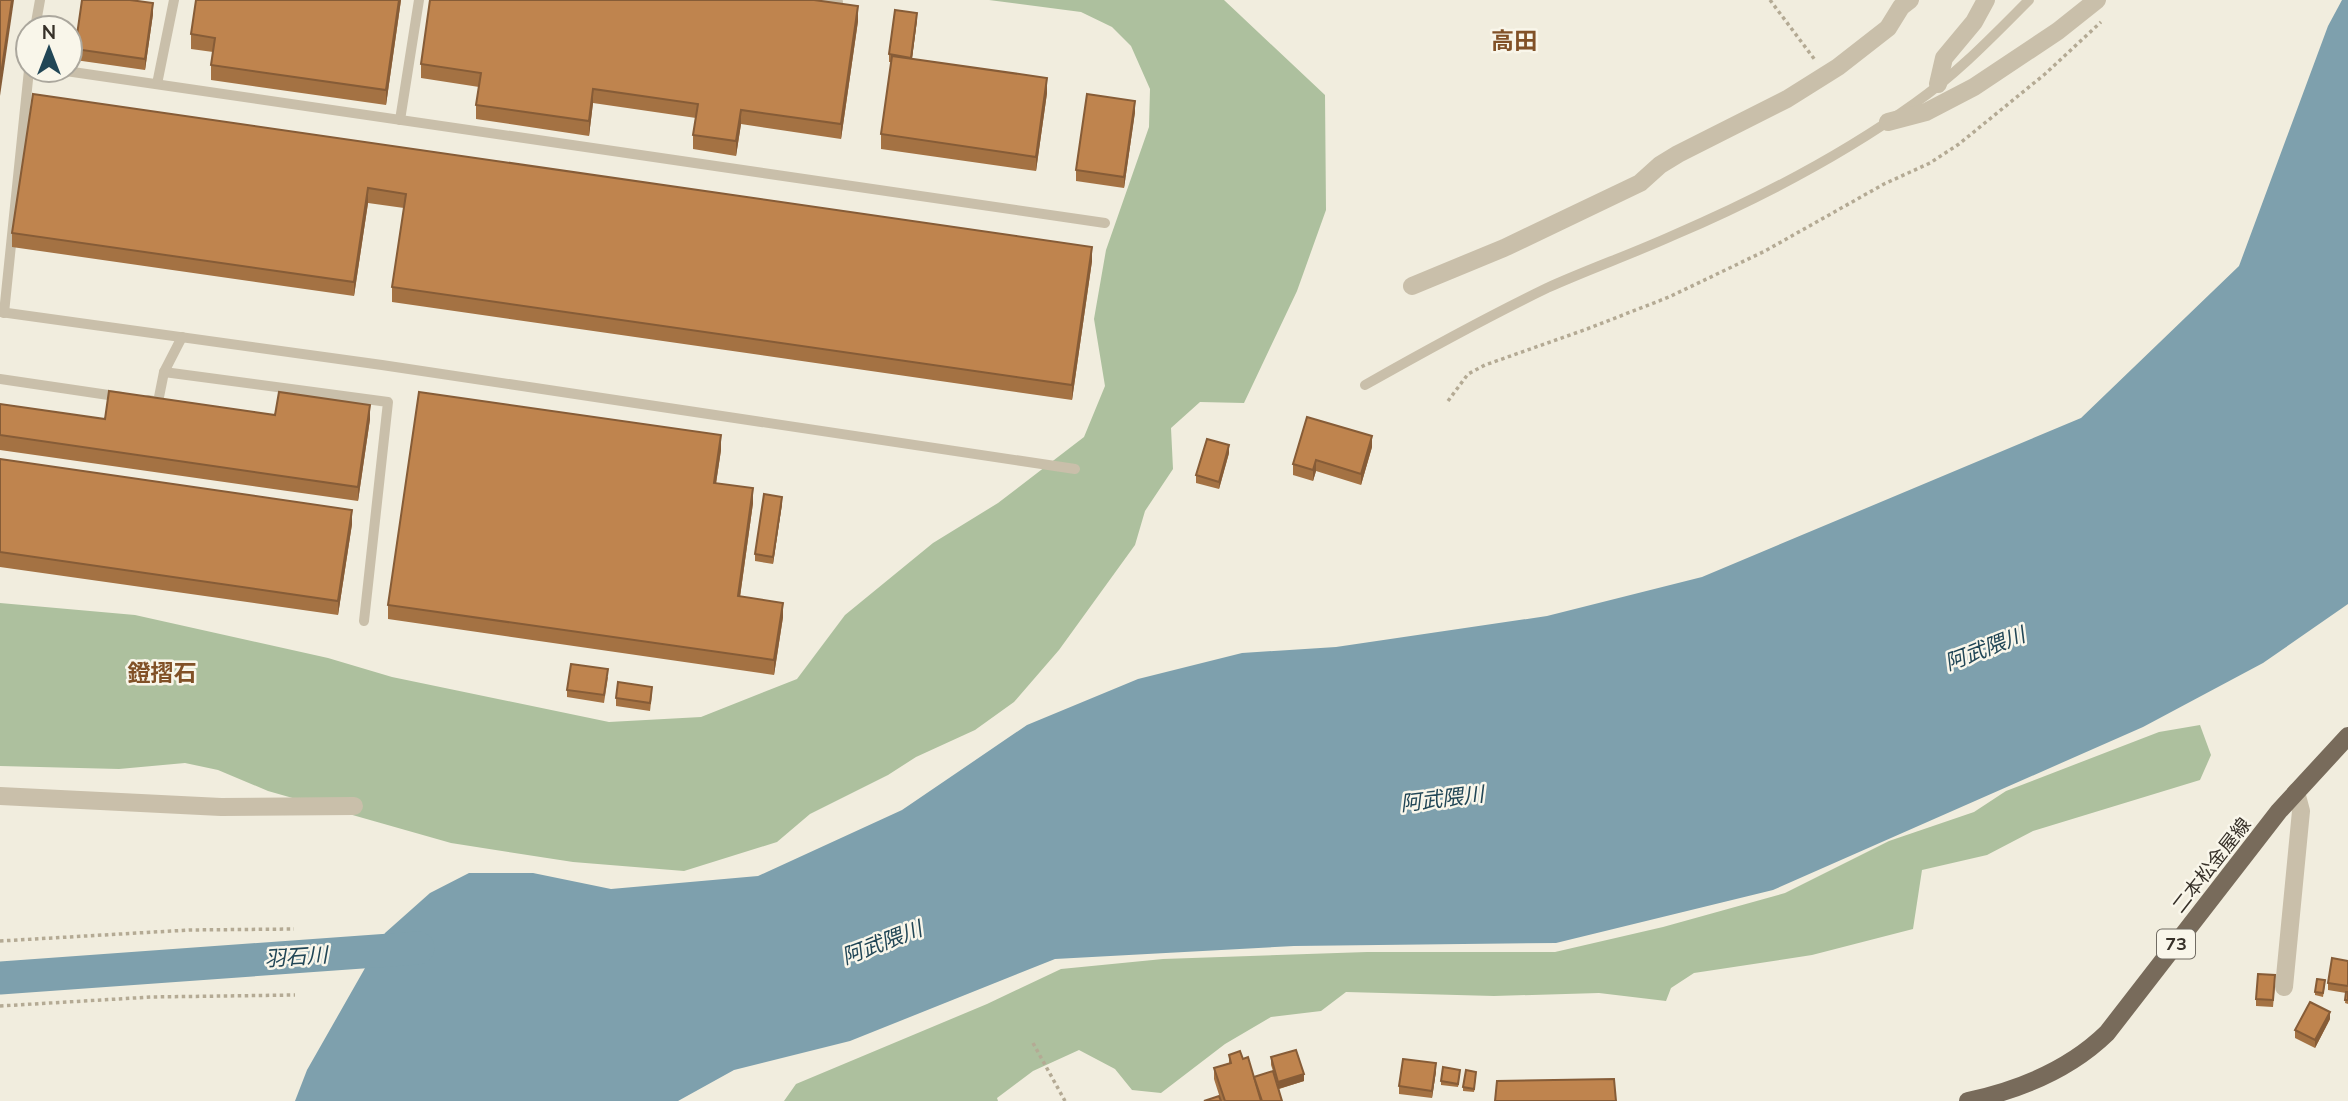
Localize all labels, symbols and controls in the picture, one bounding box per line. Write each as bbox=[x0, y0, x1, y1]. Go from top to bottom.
north arrow bbox=[14, 14, 84, 84]
text: N bbox=[42, 20, 56, 44]
district label: 高田 bbox=[1491, 26, 1537, 55]
water label: 阿武隈川 bbox=[1941, 620, 2030, 675]
district label: 鐙摺石 bbox=[128, 658, 197, 687]
water label: 阿武隈川 bbox=[1399, 780, 1487, 816]
street label: 二本松金屋線 bbox=[2166, 813, 2256, 917]
water label: 阿武隈川 bbox=[838, 914, 927, 969]
road number: 73 bbox=[2157, 930, 2195, 959]
water label: 羽石川 bbox=[264, 941, 330, 971]

